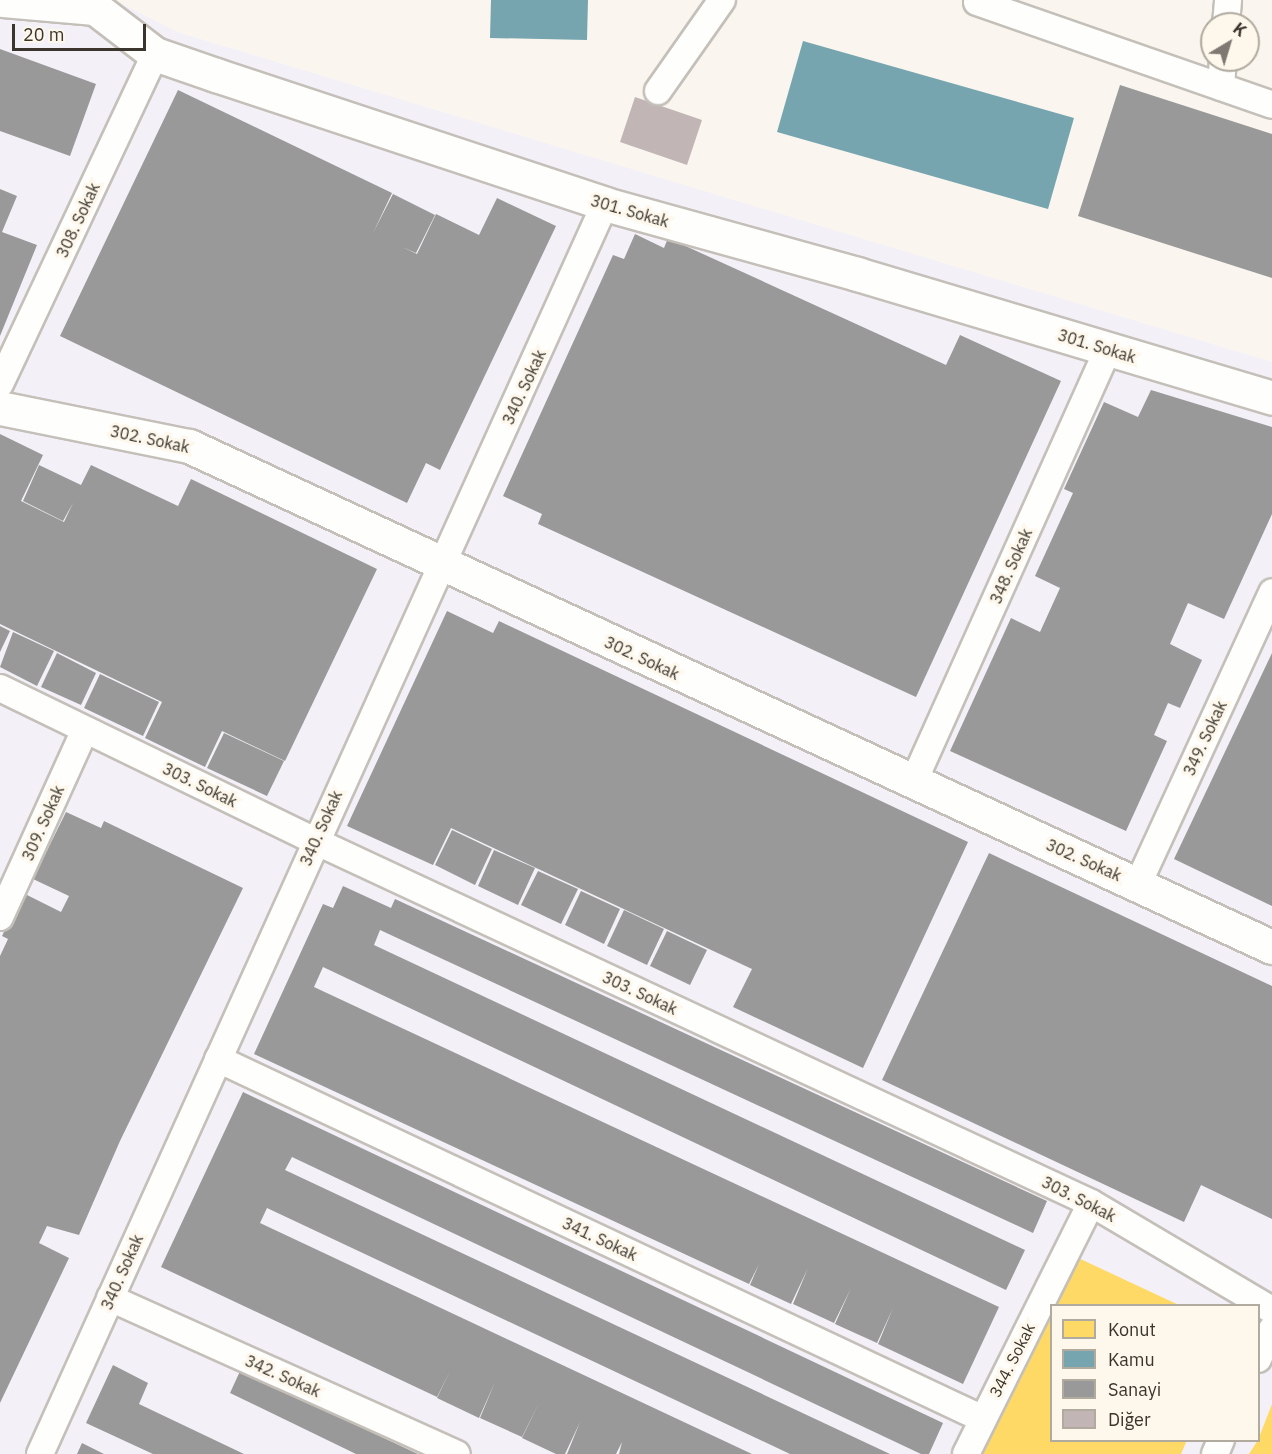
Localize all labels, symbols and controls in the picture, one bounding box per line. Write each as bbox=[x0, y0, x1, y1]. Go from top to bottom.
scale bar bbox=[15, 12, 148, 50]
north arrow bbox=[1200, 12, 1260, 72]
text: K bbox=[1229, 18, 1250, 41]
text: 20 m bbox=[23, 23, 65, 46]
street label: 308. Sokak bbox=[52, 179, 104, 261]
street label: 301. Sokak bbox=[589, 191, 671, 231]
street label: 301. Sokak bbox=[1056, 325, 1138, 367]
street label: 340. Sokak bbox=[498, 346, 550, 428]
street label: 302. Sokak bbox=[109, 421, 191, 457]
street label: 348. Sokak bbox=[986, 525, 1036, 607]
street label: 302. Sokak bbox=[601, 632, 683, 684]
street label: 349. Sokak bbox=[1179, 697, 1231, 779]
street label: 303. Sokak bbox=[160, 759, 240, 811]
street label: 309. Sokak bbox=[18, 782, 68, 864]
street label: 340. Sokak bbox=[296, 787, 346, 869]
street label: 302. Sokak bbox=[1043, 835, 1125, 885]
street label: 303. Sokak bbox=[599, 967, 681, 1019]
street label: 303. Sokak bbox=[1039, 1172, 1119, 1226]
street label: 341. Sokak bbox=[559, 1213, 641, 1265]
street label: 340. Sokak bbox=[97, 1231, 147, 1313]
legend bbox=[1050, 1304, 1260, 1442]
text: Konut bbox=[1108, 1318, 1156, 1341]
street label: 344. Sokak bbox=[985, 1320, 1039, 1400]
text: Kamu bbox=[1108, 1348, 1155, 1371]
street label: 342. Sokak bbox=[242, 1351, 324, 1401]
text: Sanayi bbox=[1108, 1378, 1161, 1401]
text: Diğer bbox=[1108, 1408, 1151, 1431]

